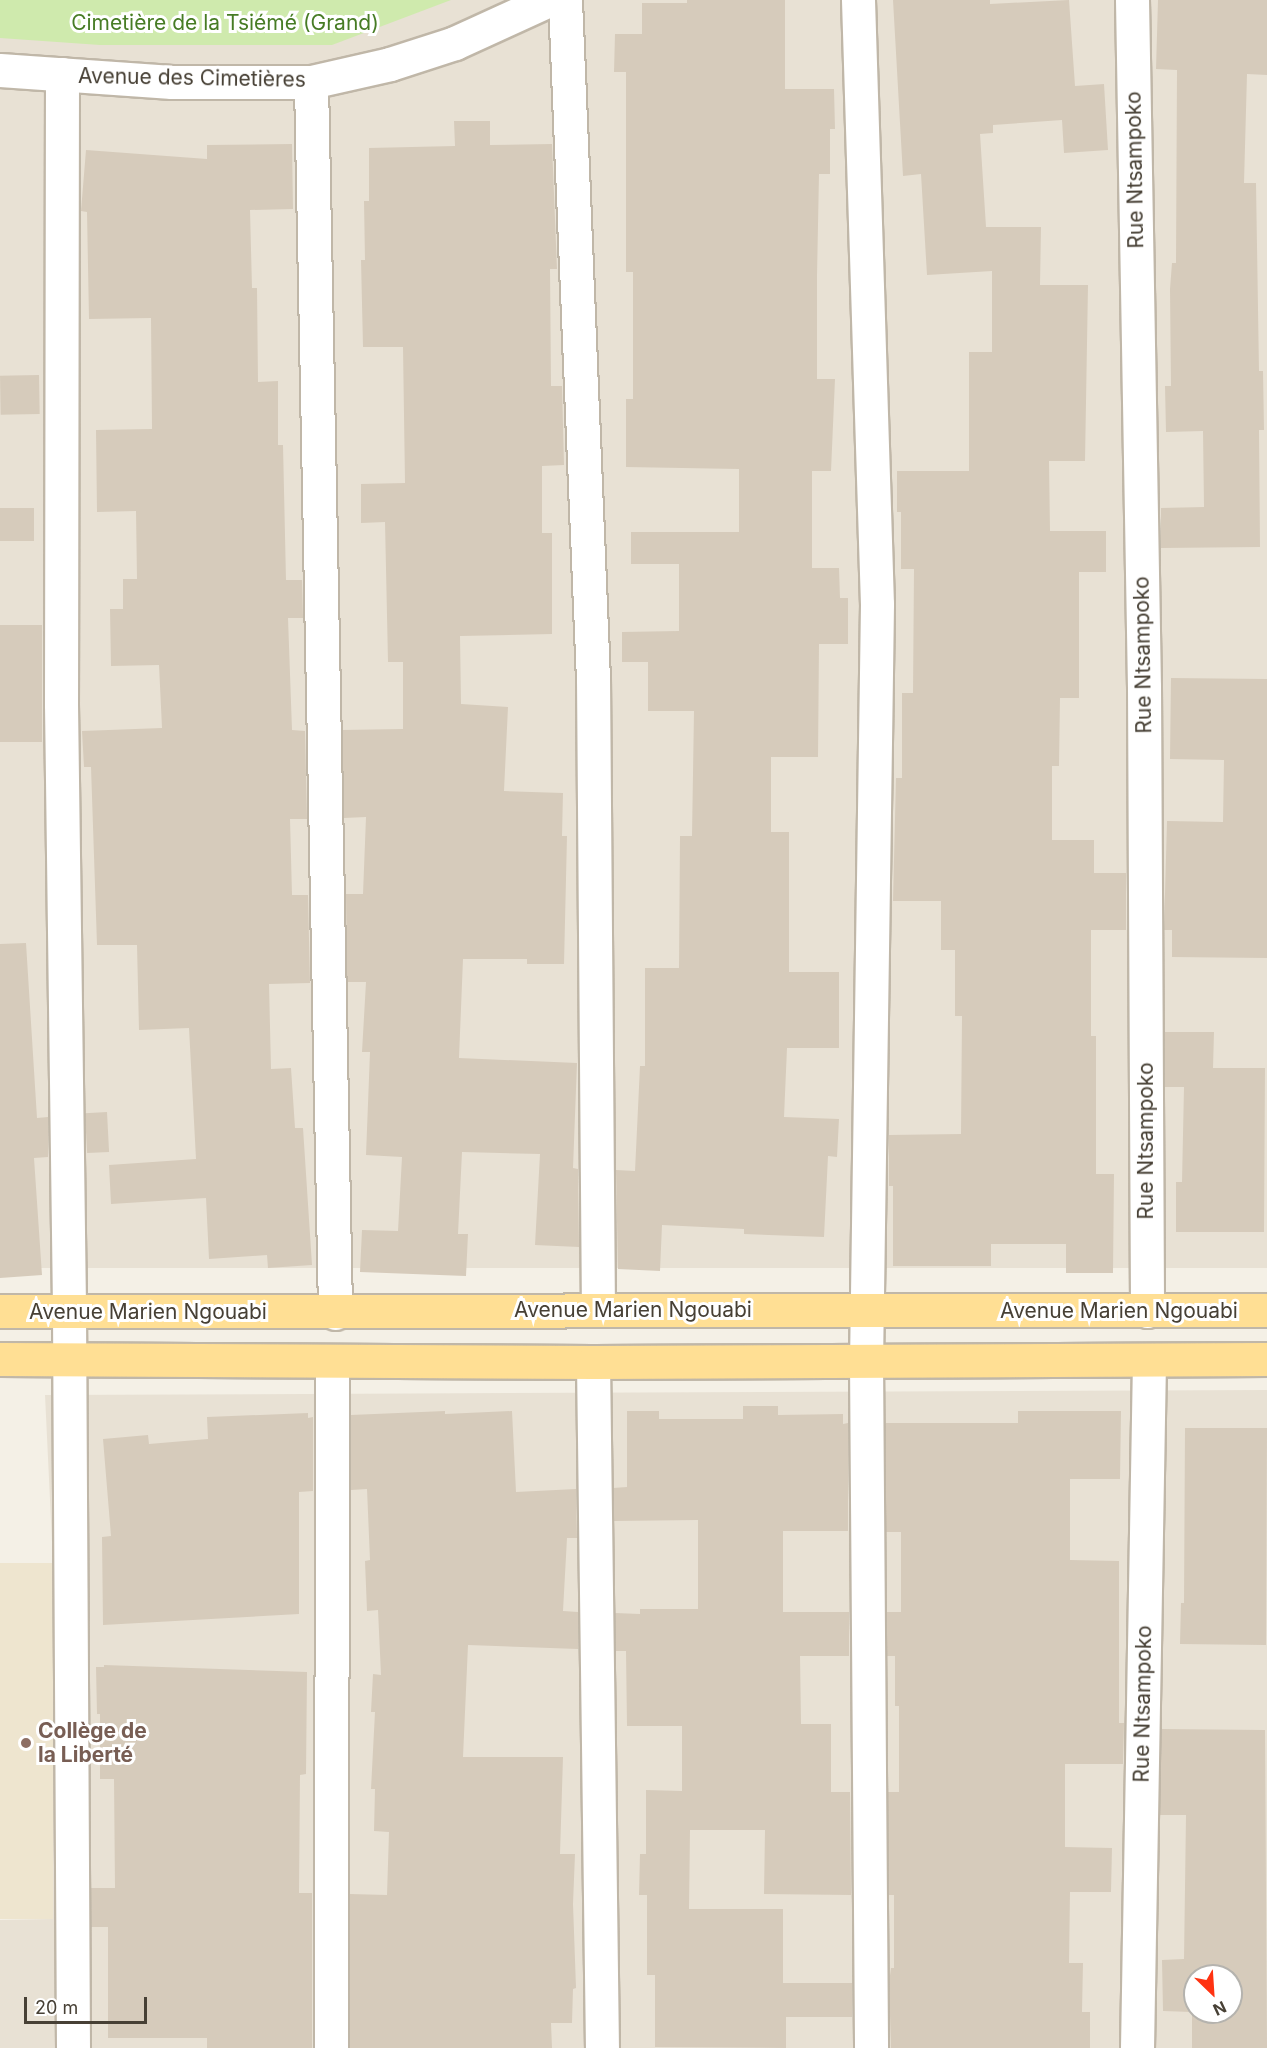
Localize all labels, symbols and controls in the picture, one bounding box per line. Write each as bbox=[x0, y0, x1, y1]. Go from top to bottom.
park label: Cimetière de la Tsiémé (Grand) bbox=[71, 10, 379, 36]
street label: Avenue des Cimetières bbox=[78, 63, 306, 93]
street label: Rue Ntsampoko bbox=[1121, 91, 1149, 249]
street label: Rue Ntsampoko bbox=[1129, 576, 1157, 734]
street label: Rue Ntsampoko bbox=[1133, 1062, 1159, 1220]
street label: Avenue Marien Ngouabi bbox=[514, 1297, 752, 1323]
street label: Avenue Marien Ngouabi bbox=[1000, 1298, 1238, 1324]
street label: Avenue Marien Ngouabi bbox=[29, 1299, 267, 1325]
street label: Rue Ntsampoko bbox=[1129, 1625, 1157, 1783]
place label: Collège de la Liberté bbox=[38, 1718, 147, 1768]
marker: Collège de la Liberté bbox=[19, 1736, 33, 1750]
north arrow bbox=[1183, 1964, 1243, 2024]
scale bar bbox=[27, 1985, 150, 2023]
text: 20 m bbox=[35, 1997, 78, 2018]
text: N bbox=[1210, 1997, 1230, 2020]

